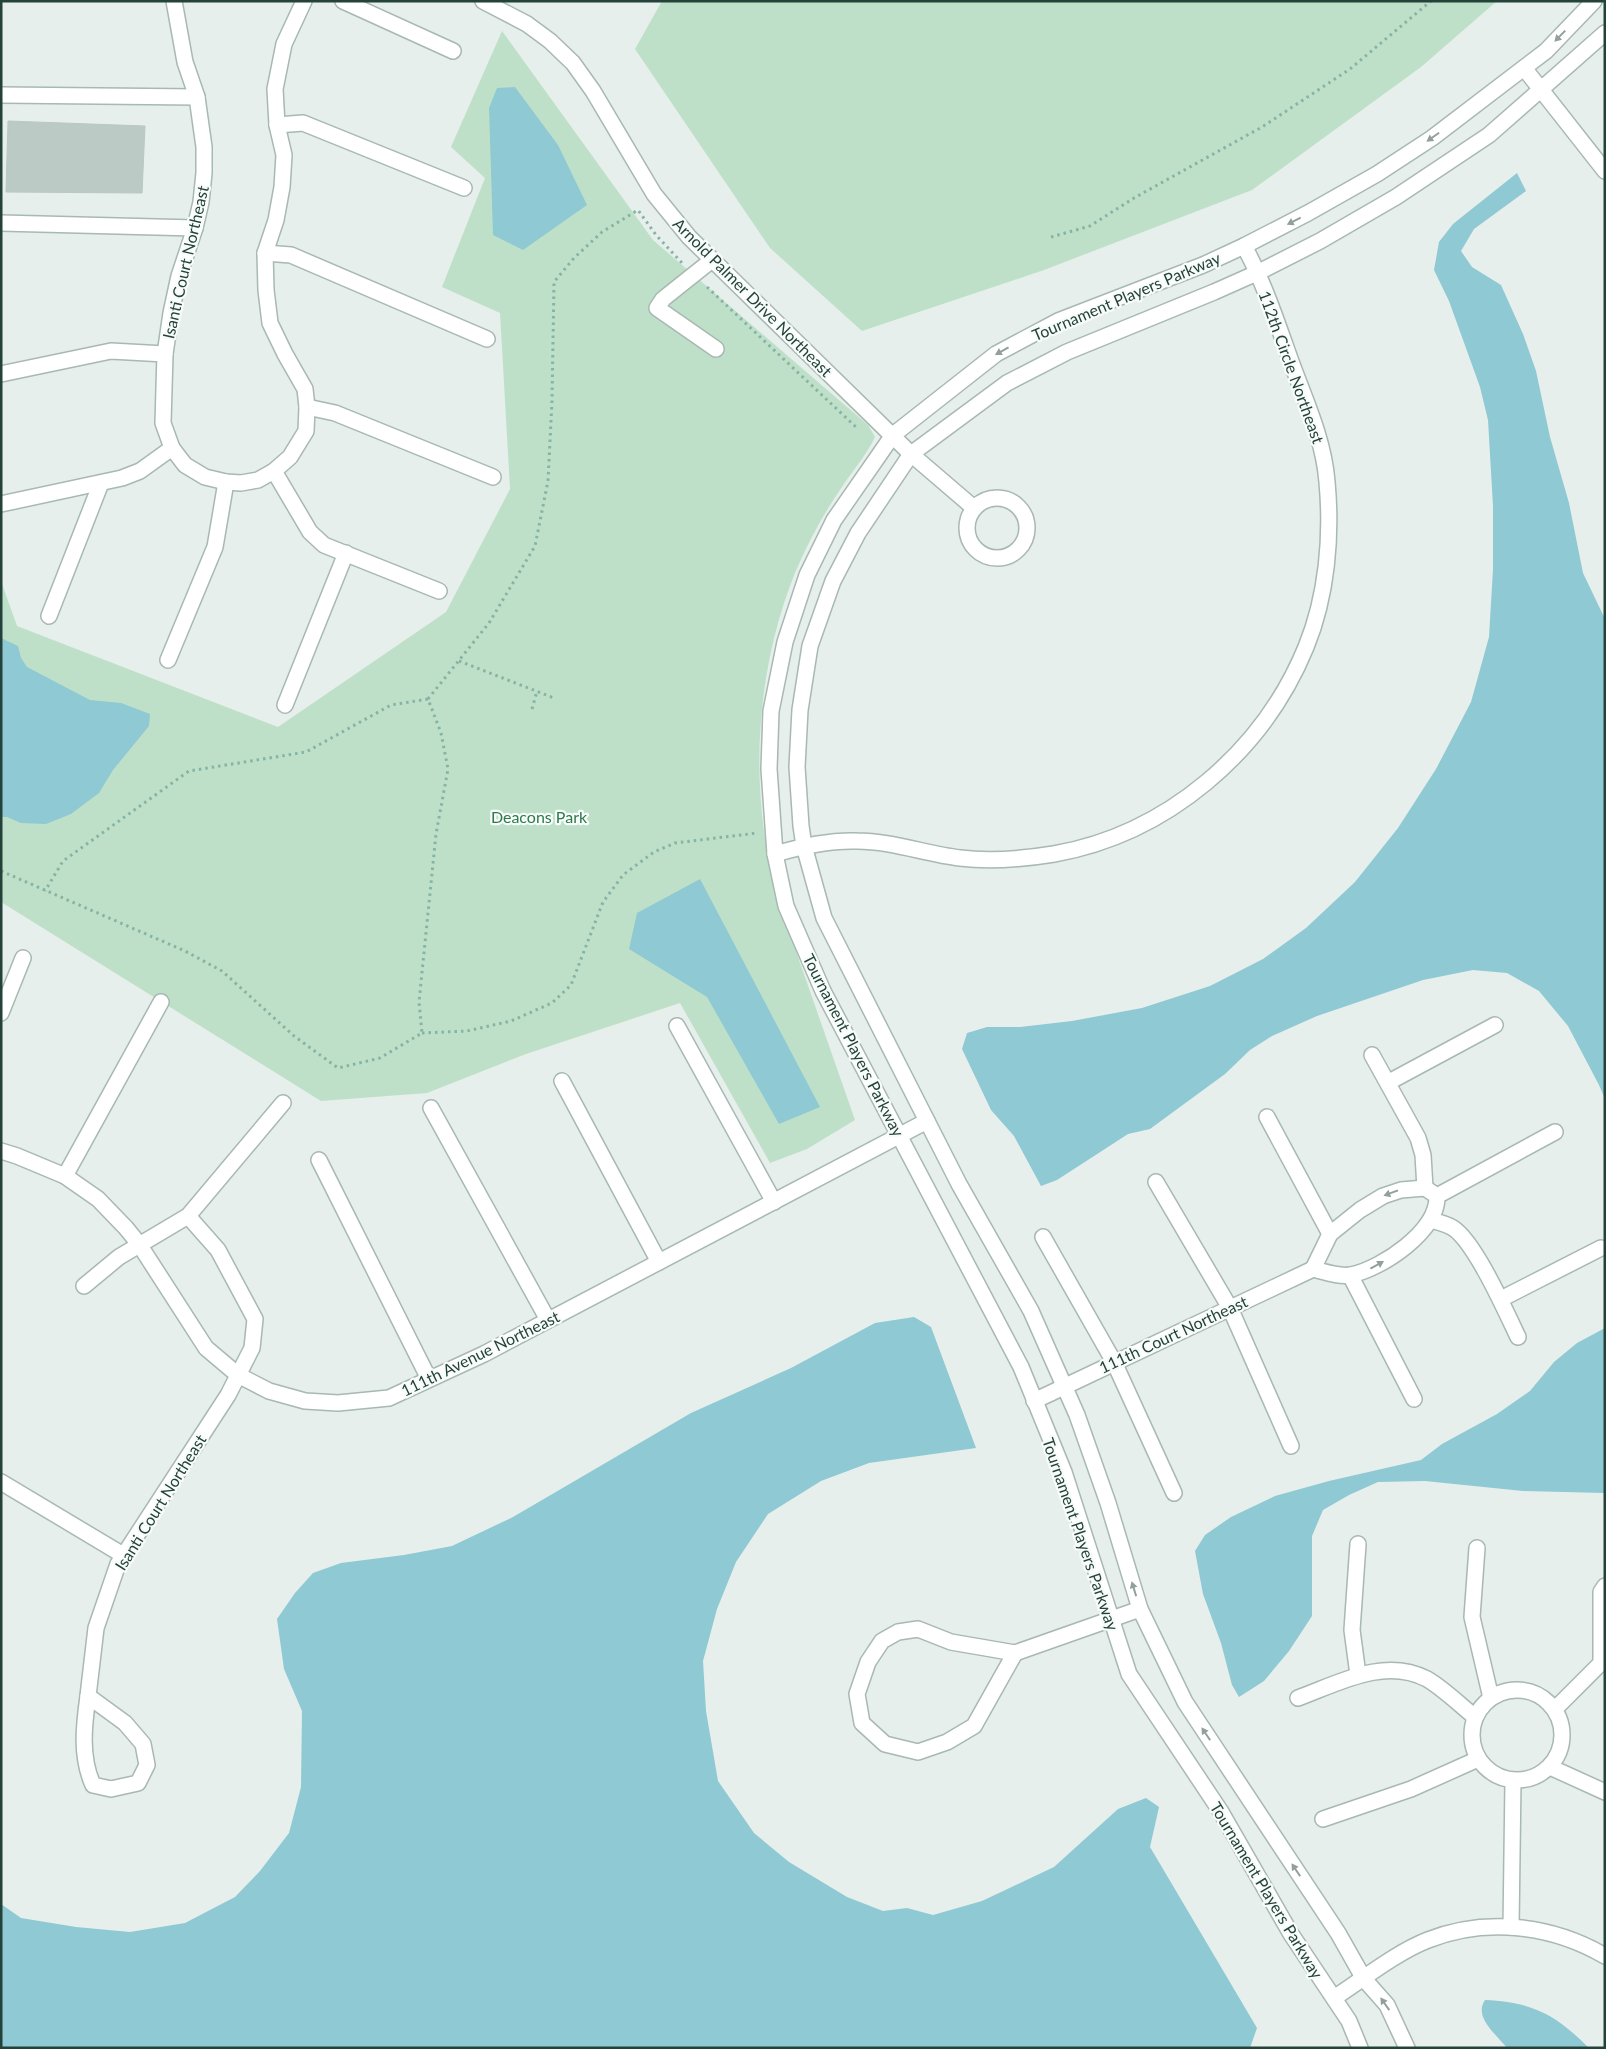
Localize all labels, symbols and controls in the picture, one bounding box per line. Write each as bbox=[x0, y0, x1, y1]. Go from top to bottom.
one-way arrow bbox=[1554, 30, 1566, 42]
one-way arrow bbox=[1426, 132, 1440, 142]
street label: Isanti Court Northeast bbox=[158, 183, 212, 340]
street label: Arnold Palmer Drive Northeast bbox=[670, 214, 836, 380]
one-way arrow bbox=[1286, 216, 1301, 225]
street label: Tournament Players Parkway bbox=[1029, 247, 1224, 344]
street label: 112th Circle Northeast bbox=[1256, 288, 1329, 446]
one-way arrow bbox=[995, 347, 1009, 355]
park label: Deacons Park bbox=[491, 807, 588, 826]
street label: Tournament Players Parkway bbox=[800, 950, 909, 1140]
one-way arrow bbox=[1384, 1190, 1399, 1197]
one-way arrow bbox=[1370, 1261, 1384, 1269]
street label: 111th Court Northeast bbox=[1096, 1291, 1250, 1377]
street label: 111th Avenue Northeast bbox=[398, 1306, 562, 1400]
street label: Isanti Court Northeast bbox=[110, 1430, 210, 1573]
street label: Tournament Players Parkway bbox=[1039, 1435, 1123, 1634]
one-way arrow bbox=[1129, 1581, 1137, 1596]
one-way arrow bbox=[1201, 1727, 1211, 1741]
street label: Tournament Players Parkway bbox=[1207, 1798, 1328, 1982]
one-way arrow bbox=[1291, 1863, 1300, 1876]
one-way arrow bbox=[1381, 1997, 1390, 2011]

